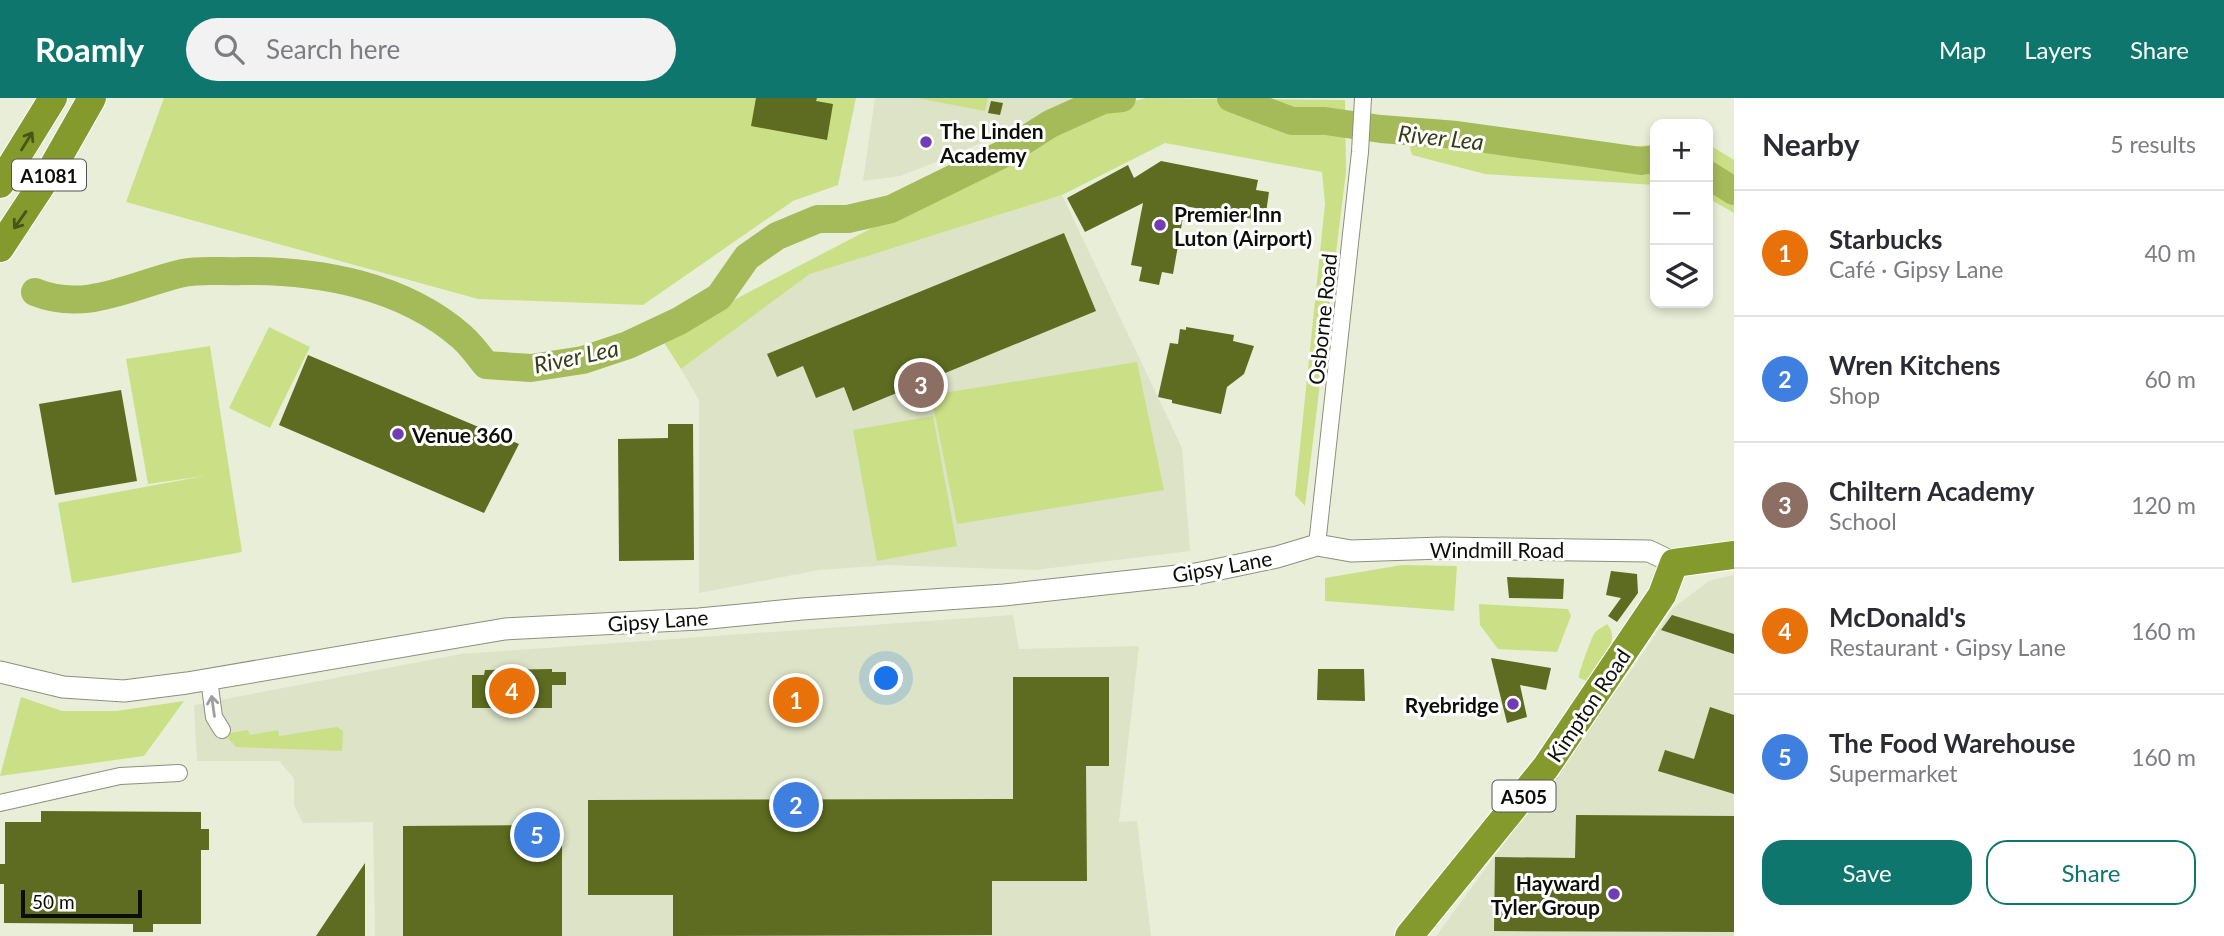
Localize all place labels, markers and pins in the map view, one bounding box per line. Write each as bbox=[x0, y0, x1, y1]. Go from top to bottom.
place label: The Linden Academy bbox=[939, 118, 1044, 167]
marker: The Linden Academy bbox=[918, 134, 934, 150]
place label: Premier Inn Luton (Airport) bbox=[1174, 201, 1312, 250]
marker: Premier Inn Luton (Airport) bbox=[1152, 217, 1168, 233]
pin: 3 bbox=[898, 359, 944, 411]
place label: Venue 360 bbox=[411, 422, 513, 447]
marker: Venue 360 bbox=[390, 426, 406, 442]
pin: 4 bbox=[489, 665, 535, 717]
pin: 1 bbox=[773, 674, 819, 726]
place label: Ryebridge bbox=[1405, 692, 1499, 717]
marker: Ryebridge bbox=[1505, 696, 1521, 712]
pin: 2 bbox=[773, 779, 819, 831]
pin: 5 bbox=[514, 809, 560, 861]
place label: Hayward Tyler Group bbox=[1491, 870, 1600, 919]
marker: Hayward Tyler Group bbox=[1606, 886, 1622, 902]

